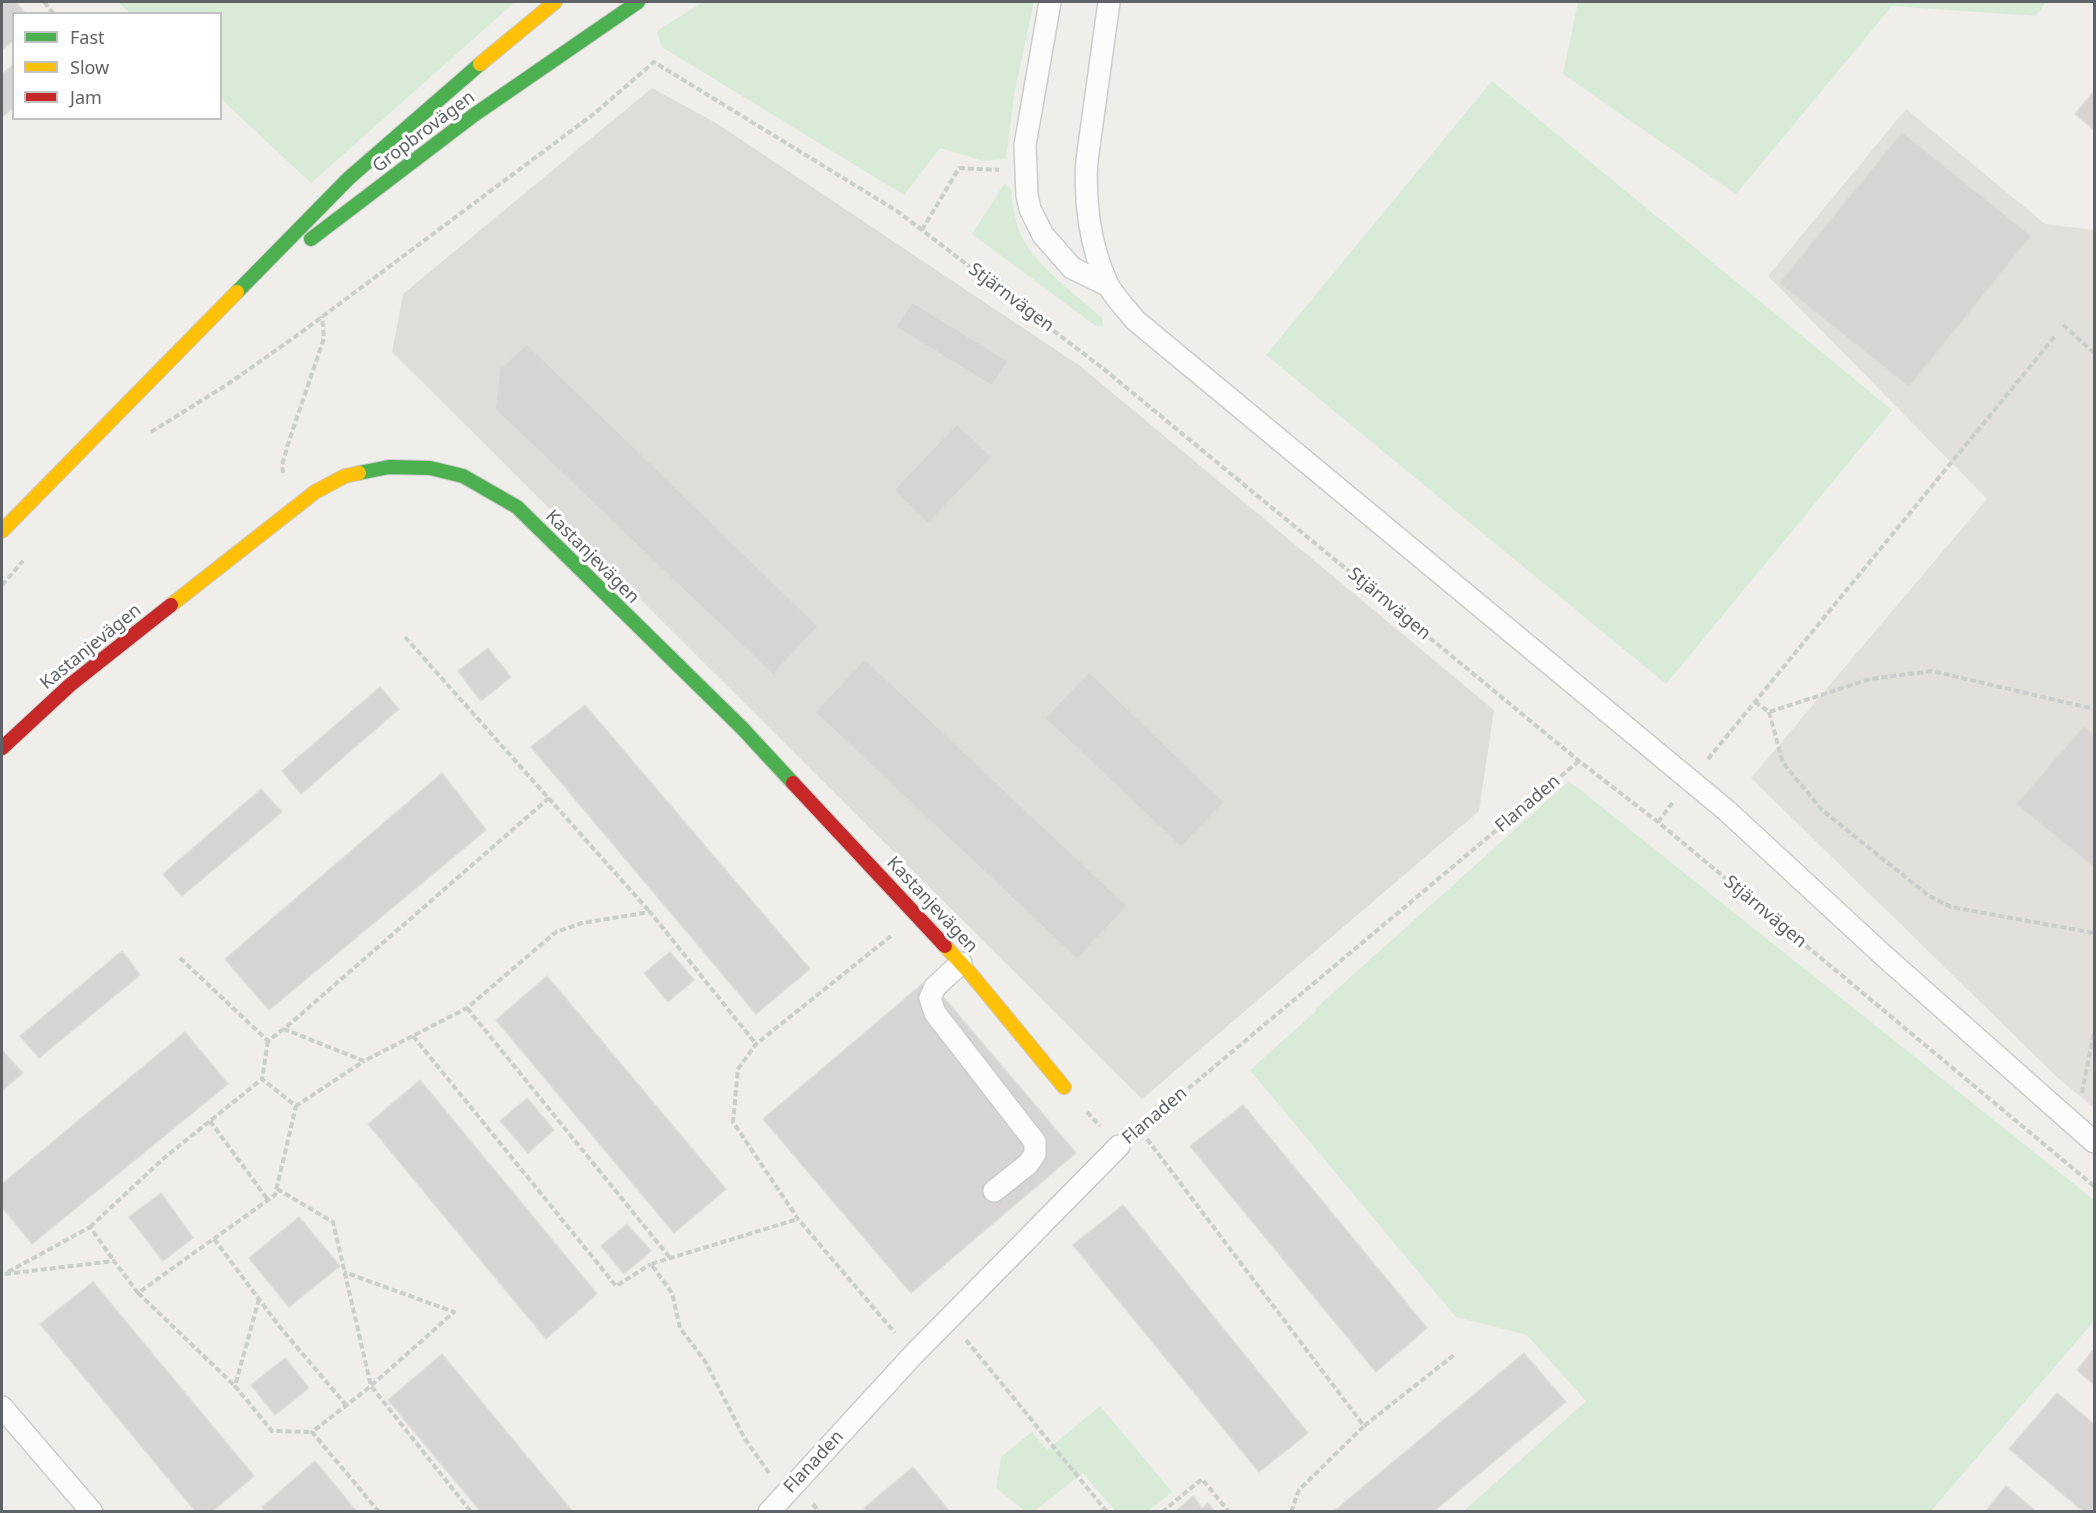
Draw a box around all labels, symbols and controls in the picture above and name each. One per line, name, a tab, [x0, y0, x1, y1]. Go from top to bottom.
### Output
legend	[12, 12, 222, 120]
text: Fast	[70, 25, 105, 49]
text: Slow	[70, 55, 109, 79]
text: Jam	[70, 85, 102, 109]
street label: Gropbrovägen	[369, 87, 479, 177]
street label: Stjärnvägen	[964, 259, 1058, 337]
street label: Kastanjevägen	[541, 506, 643, 608]
street label: Stjärnvägen	[1343, 563, 1435, 645]
street label: Kastanjevägen	[36, 600, 146, 694]
street label: Flanaden	[1491, 771, 1565, 837]
street label: Kastanjevägen	[882, 852, 982, 958]
street label: Stjärnvägen	[1719, 871, 1811, 953]
street label: Flanaden	[1118, 1083, 1192, 1149]
street label: Flanaden	[780, 1426, 848, 1498]

